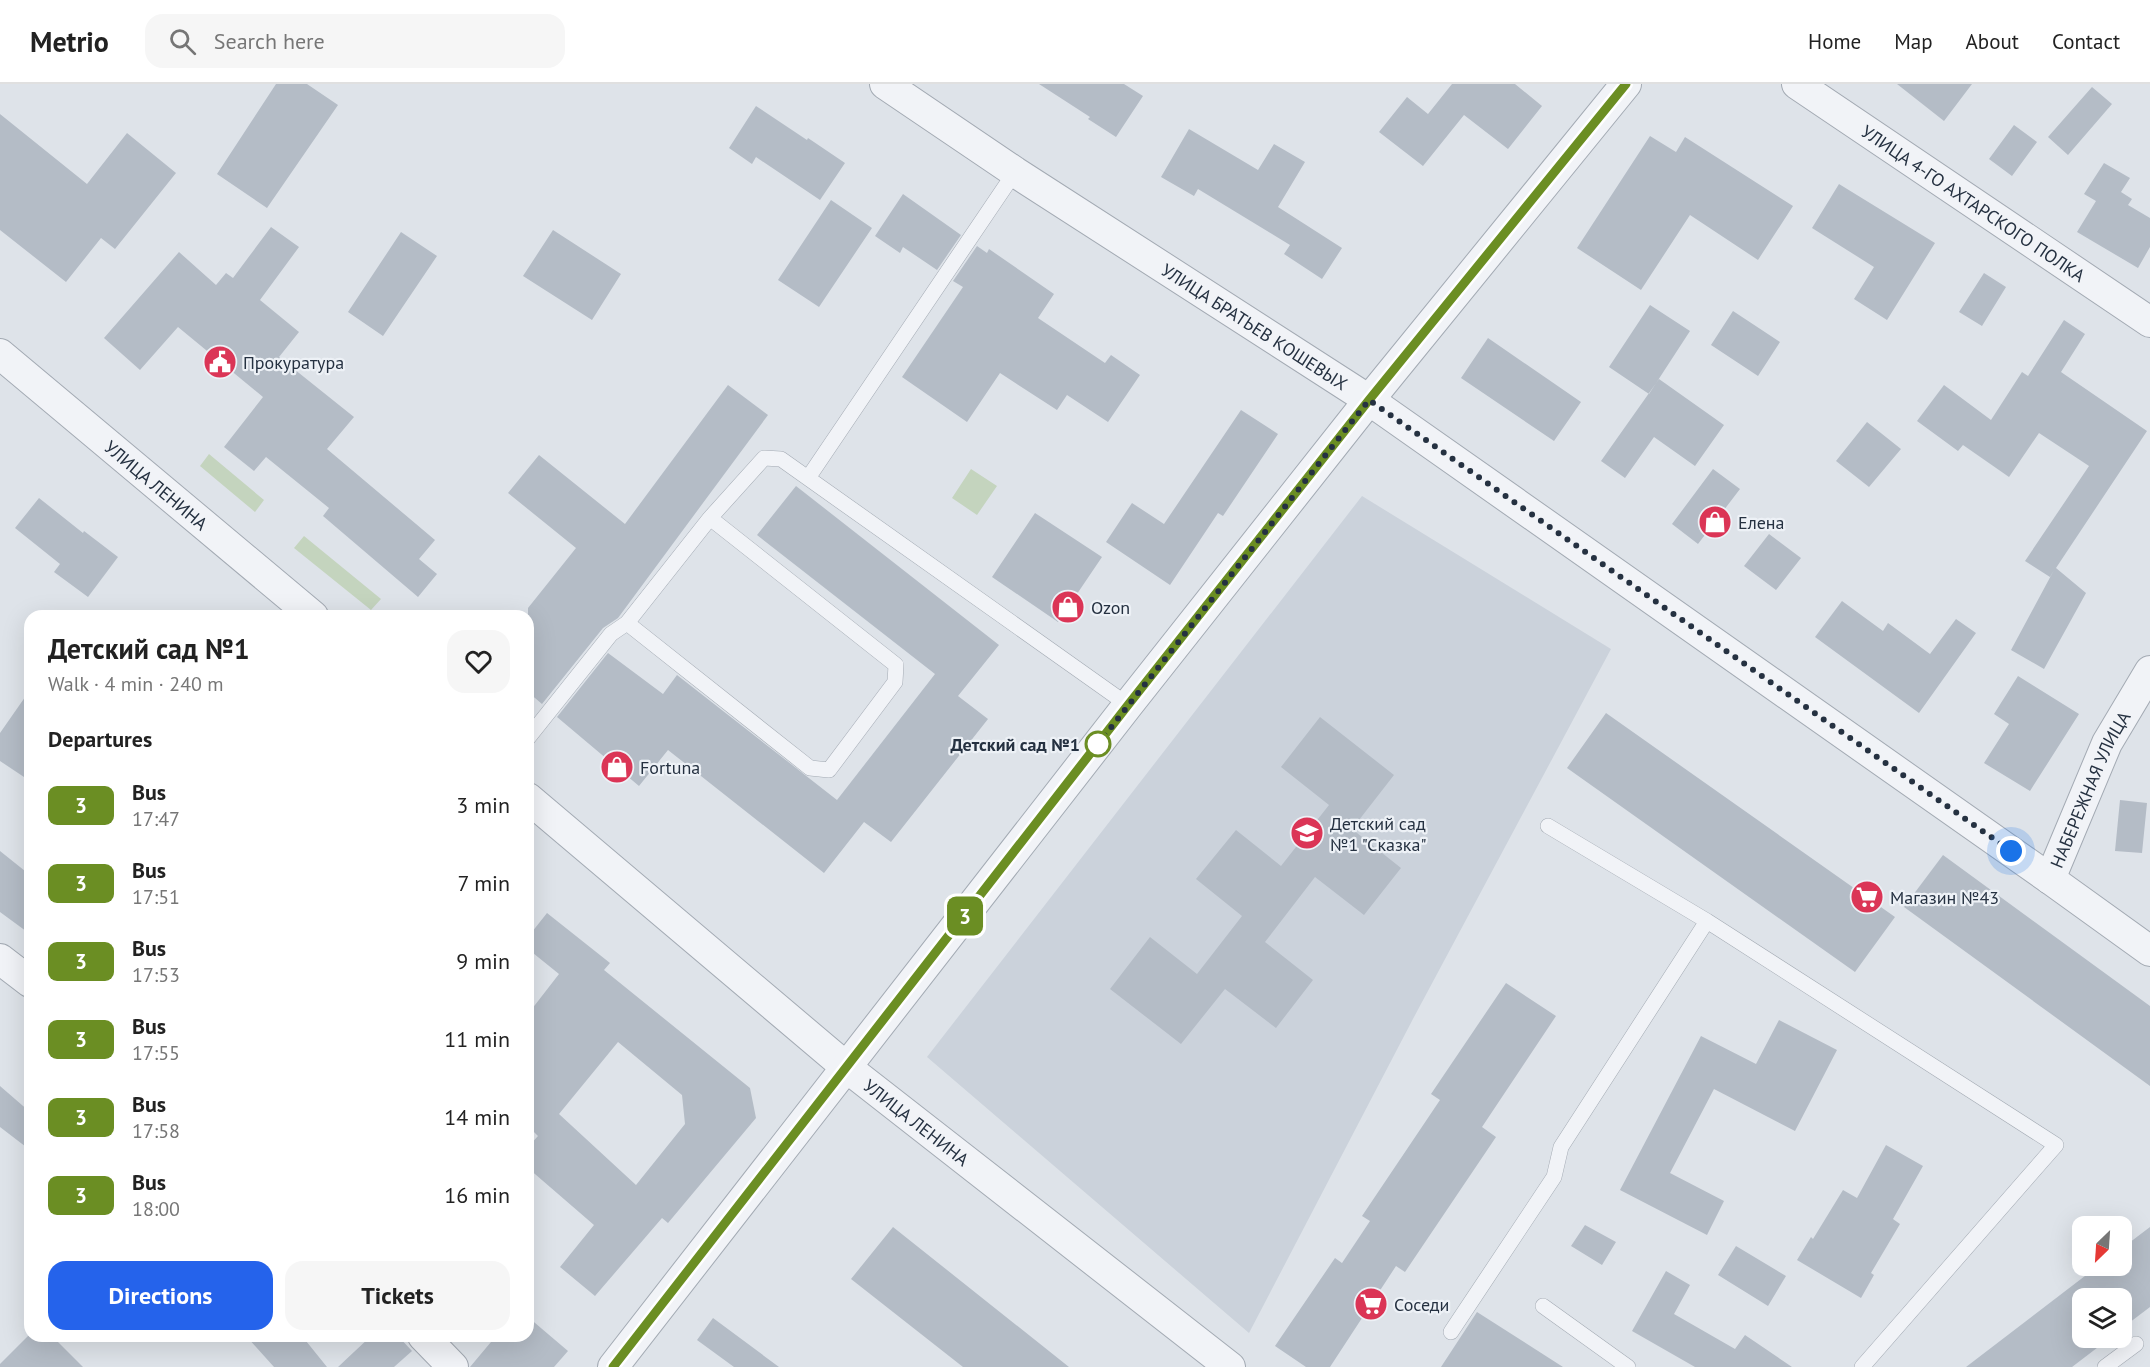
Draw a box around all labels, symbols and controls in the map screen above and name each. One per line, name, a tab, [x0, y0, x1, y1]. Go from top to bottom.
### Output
search box	[145, 14, 565, 68]
text: Metrio	[30, 23, 109, 60]
icon: search	[166, 25, 199, 58]
text: Search here	[214, 27, 325, 55]
text: Home	[1808, 28, 1861, 55]
text: Map	[1894, 28, 1933, 55]
text: About	[1966, 28, 2019, 55]
text: Contact	[2052, 28, 2120, 55]
street label: УЛИЦА 4-ГО АХТАРСКОГО ПОЛКА	[1857, 119, 2090, 287]
street label: УЛИЦА БРАТЬЕВ КОШЕВЫХ	[1157, 258, 1352, 395]
public building icon: Прокуратура	[202, 344, 238, 380]
place label: Прокуратура	[243, 351, 344, 374]
street label: УЛИЦА ЛЕНИНА	[100, 435, 213, 535]
shop icon: Елена	[1697, 504, 1733, 540]
place label: Елена	[1738, 511, 1785, 534]
shop icon: Ozon	[1050, 589, 1086, 625]
place label: Ozon	[1091, 596, 1130, 619]
text: Детский сад №1	[48, 630, 250, 667]
button: heart	[447, 630, 510, 693]
text: Walk · 4 min · 240 m	[48, 671, 224, 697]
street label: НАБЕРЕЖНАЯ УЛИЦА	[2045, 706, 2135, 871]
text: Departures	[48, 725, 152, 753]
marker: Детский сад №1	[1085, 731, 1111, 757]
place label: Детский сад №1	[950, 733, 1080, 756]
shop icon: Fortuna	[599, 749, 635, 785]
place label: Fortuna	[640, 756, 700, 779]
text: Bus	[132, 778, 166, 806]
text: 3 min	[456, 791, 510, 819]
text: 3	[75, 792, 87, 819]
text: 17:47	[132, 806, 180, 832]
place label: Детский сад №1 "Сказка"	[1330, 812, 1426, 856]
school or university icon: Детский сад №1 "Сказка"	[1289, 815, 1325, 851]
your location	[1996, 836, 2026, 866]
text: Bus	[132, 856, 166, 884]
text: 7 min	[458, 869, 510, 897]
text: 3	[75, 870, 87, 897]
supermarket icon: Магазин №43	[1849, 879, 1885, 915]
text: 17:51	[132, 884, 180, 910]
place label: Магазин №43	[1890, 886, 1999, 909]
line badge: 3	[946, 896, 984, 936]
text: 3	[959, 903, 971, 930]
text: Bus	[132, 934, 166, 962]
text: 9 min	[456, 947, 510, 975]
text: 3	[75, 948, 87, 975]
text: 17:53	[132, 962, 180, 988]
text: Bus	[132, 1012, 166, 1040]
text: 11 min	[444, 1025, 510, 1053]
text: 3	[75, 1026, 87, 1053]
text: 17:55	[132, 1040, 180, 1066]
street label: УЛИЦА ЛЕНИНА	[859, 1074, 974, 1171]
text: Bus	[132, 1090, 166, 1118]
text: 14 min	[444, 1103, 510, 1131]
text: 3	[75, 1104, 87, 1131]
text: 17:58	[132, 1118, 180, 1144]
text: Bus	[132, 1168, 166, 1196]
text: 16 min	[444, 1181, 510, 1209]
text: 3	[75, 1182, 87, 1209]
text: 18:00	[132, 1196, 180, 1222]
north arrow	[2072, 1216, 2132, 1276]
map controls	[2072, 1216, 2132, 1348]
button: Directions	[48, 1261, 273, 1330]
button: Tickets	[285, 1261, 510, 1330]
supermarket icon: Соседи	[1353, 1286, 1389, 1322]
button: layers	[2072, 1288, 2132, 1348]
place label: Соседи	[1394, 1293, 1449, 1316]

